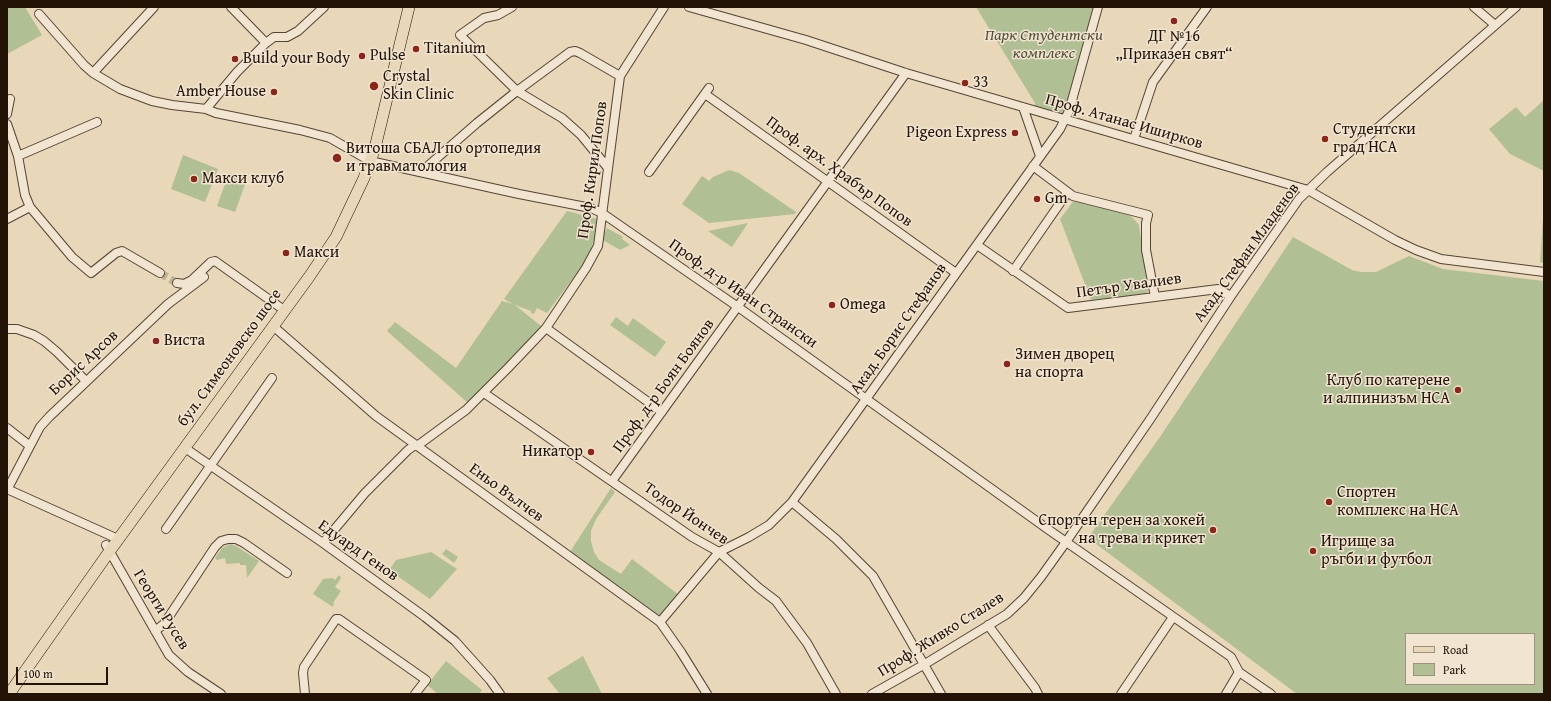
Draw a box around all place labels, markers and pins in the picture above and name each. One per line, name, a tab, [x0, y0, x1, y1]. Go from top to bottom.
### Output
marker: ДГ №16 „Приказен свят“	[1169, 16, 1179, 26]
place label: ДГ №16 „Приказен свят“	[1115, 27, 1233, 65]
place label: Titanium	[424, 39, 486, 59]
marker: Titanium	[411, 44, 421, 54]
place label: Pulse	[370, 46, 406, 66]
place label: Build your Body	[243, 49, 350, 69]
marker: Pulse	[357, 51, 367, 61]
marker: Build your Body	[230, 54, 240, 64]
place label: Crystal Skin Clinic	[383, 67, 454, 105]
place label: 33	[973, 73, 988, 93]
marker: 33	[960, 78, 970, 88]
marker: Crystal Skin Clinic	[368, 80, 380, 92]
place label: Amber House	[176, 82, 266, 102]
marker: Amber House	[269, 87, 279, 97]
place label: Студентски град НСА	[1333, 120, 1416, 158]
place label: Pigeon Express	[906, 123, 1007, 143]
marker: Pigeon Express	[1010, 128, 1020, 138]
marker: Студентски град НСА	[1320, 134, 1330, 144]
place label: Витоша СБАЛ по ортопедия и травматология	[346, 139, 541, 177]
marker: Витоша СБАЛ по ортопедия и травматология	[331, 152, 343, 164]
place label: Макси клуб	[202, 169, 284, 189]
marker: Макси клуб	[189, 174, 199, 184]
place label: Gm	[1045, 189, 1068, 209]
marker: Gm	[1032, 194, 1042, 204]
place label: Макси	[294, 243, 339, 263]
marker: Макси	[281, 248, 291, 258]
place label: Omega	[840, 295, 886, 315]
marker: Omega	[827, 300, 837, 310]
place label: Виста	[164, 331, 205, 351]
marker: Виста	[151, 336, 161, 346]
place label: Зимен дворец на спорта	[1015, 345, 1114, 383]
marker: Зимен дворец на спорта	[1002, 359, 1012, 369]
place label: Клуб по катерене и алпинизъм НСА	[1323, 371, 1450, 409]
marker: Клуб по катерене и алпинизъм НСА	[1453, 385, 1463, 395]
place label: Никатор	[522, 442, 583, 462]
marker: Никатор	[586, 447, 596, 457]
place label: Спортен комплекс на НСА	[1337, 483, 1459, 521]
marker: Спортен комплекс на НСА	[1324, 497, 1334, 507]
place label: Спортен терен за хокей на трева и крикет	[1038, 511, 1205, 549]
marker: Спортен терен за хокей на трева и крикет	[1208, 525, 1218, 535]
place label: Игрище за ръгби и футбол	[1321, 532, 1432, 570]
marker: Игрище за ръгби и футбол	[1308, 546, 1318, 556]

